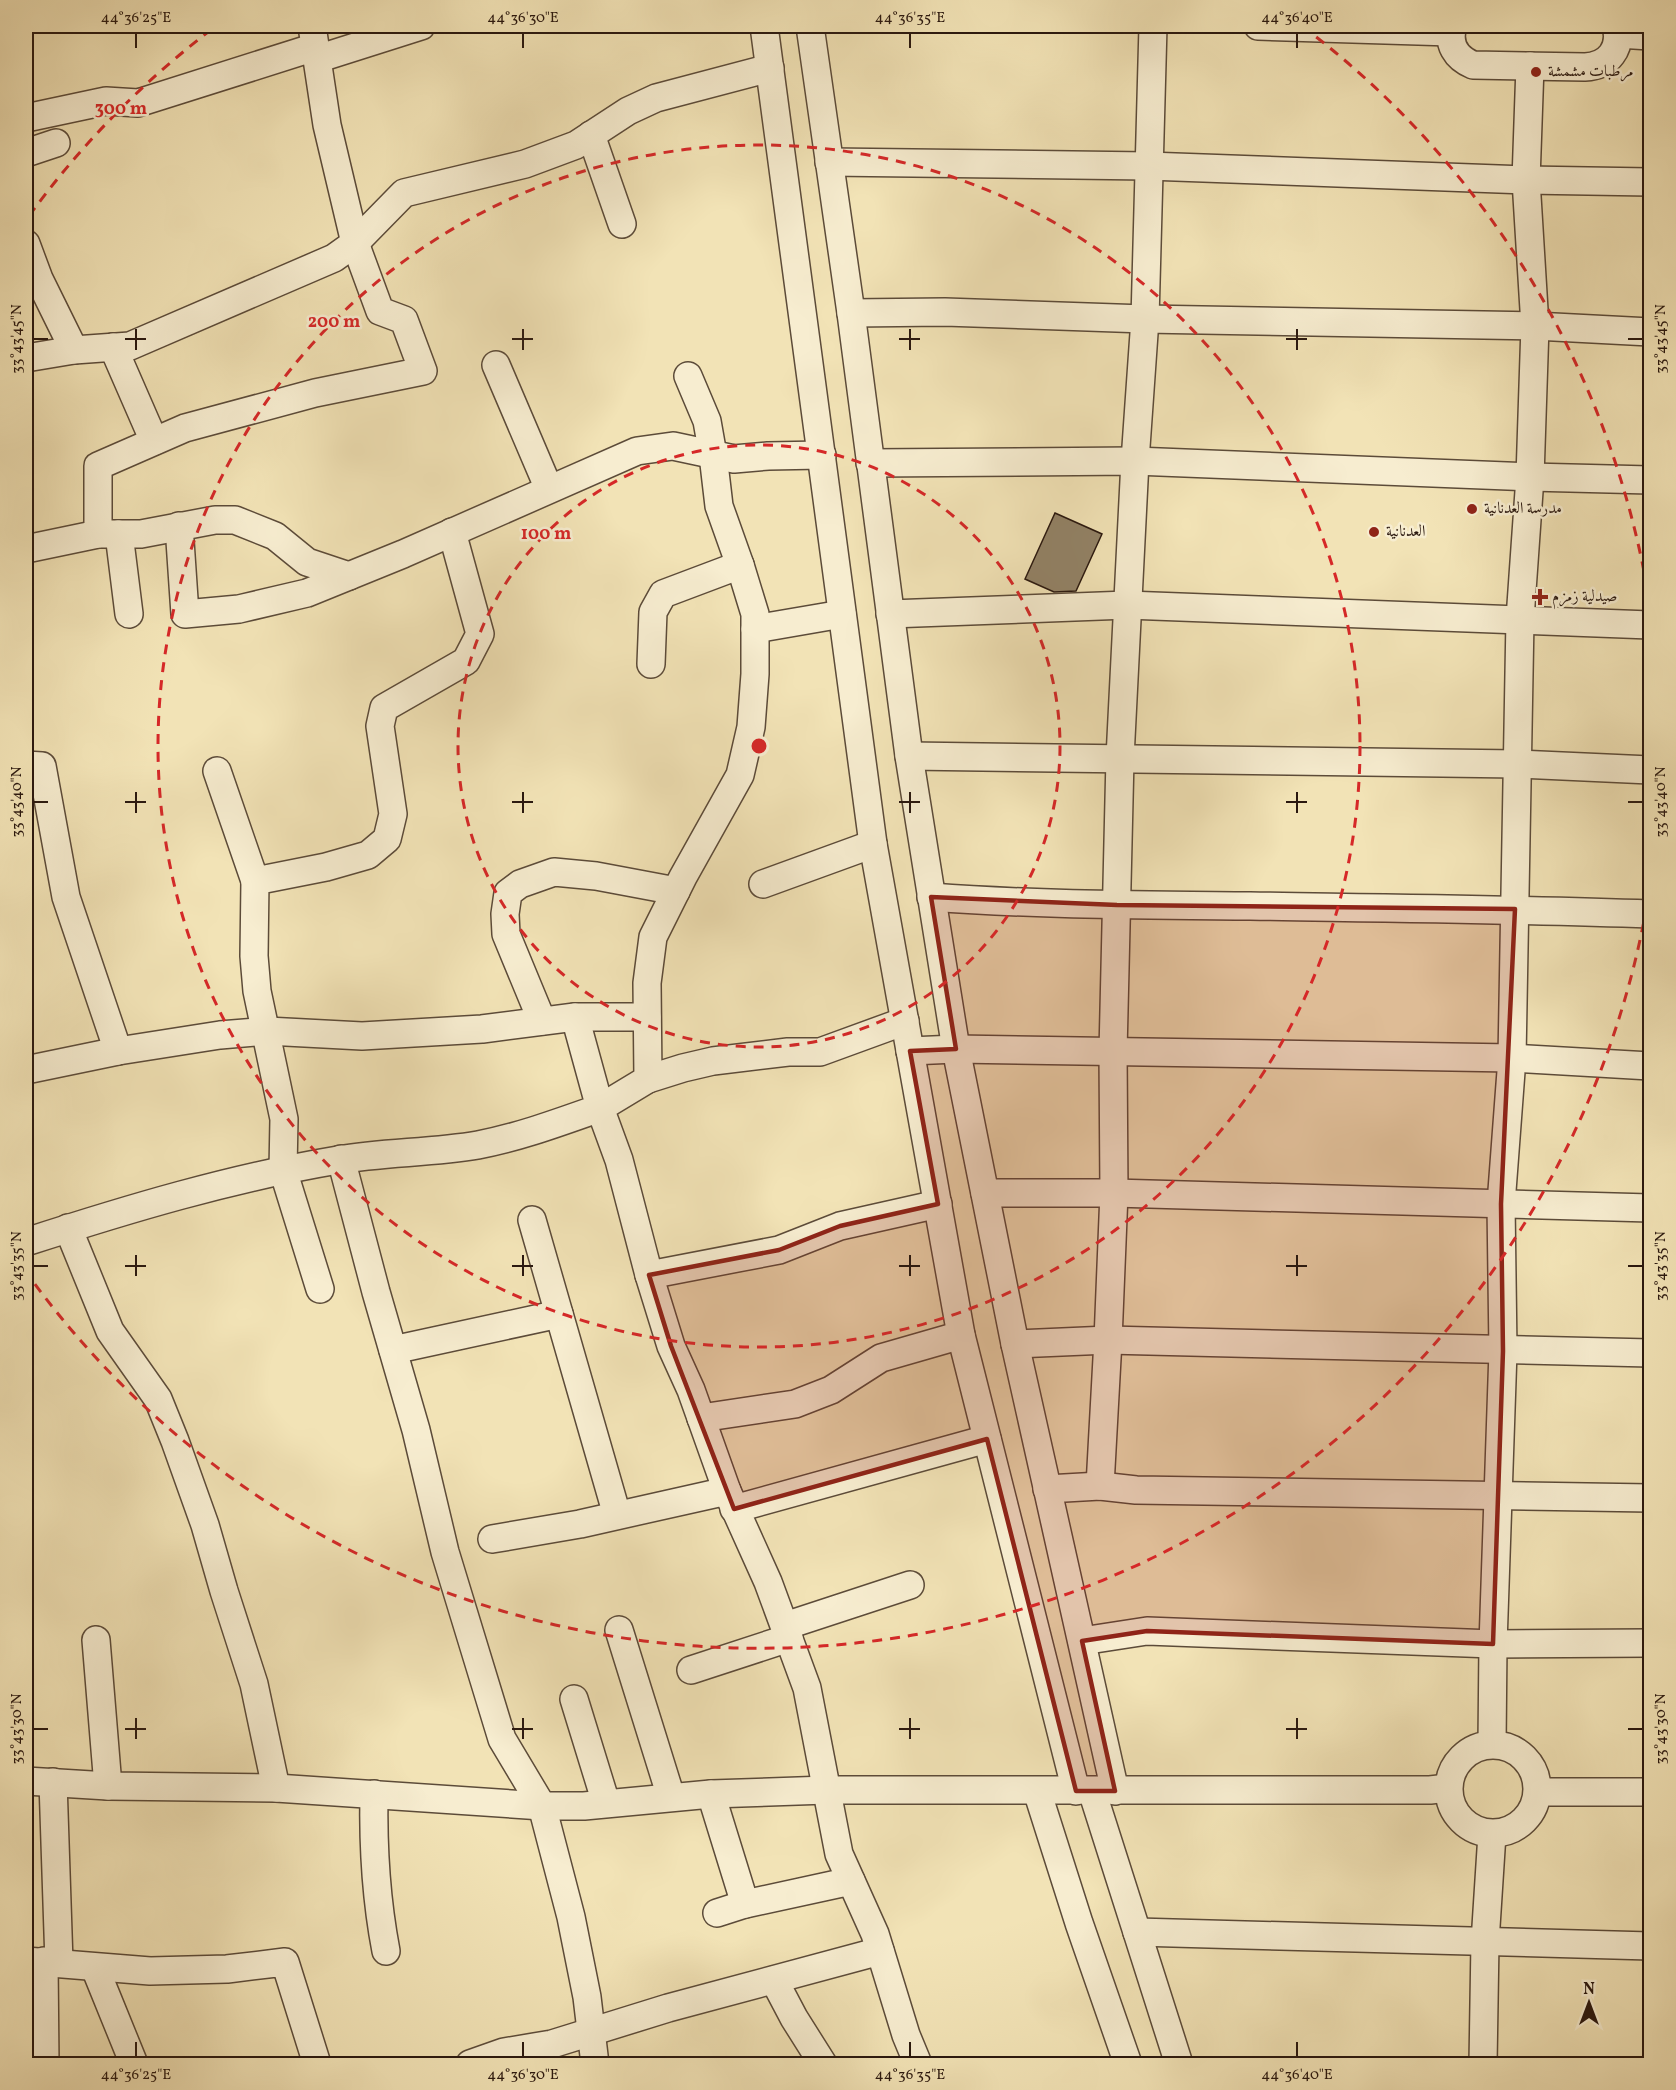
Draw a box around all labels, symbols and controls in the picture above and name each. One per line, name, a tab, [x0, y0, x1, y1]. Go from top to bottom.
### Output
text: 44°36'25"E	[101, 8, 171, 29]
text: 44°36'30"E	[487, 8, 559, 29]
text: 44°36'35"E	[875, 8, 945, 29]
text: 44°36'40"E	[1261, 8, 1333, 29]
place label: مرطبات مشمشة	[1548, 61, 1634, 83]
marker: مرطبات مشمشة	[1529, 65, 1543, 79]
text: 300 m	[95, 97, 147, 122]
text: 33°43'45"N	[7, 304, 28, 374]
text: 33°43'45"N	[1651, 304, 1672, 374]
text: 200 m	[308, 310, 360, 335]
place label: مدرسة العدنانية	[1484, 498, 1562, 520]
marker: مدرسة العدنانية	[1465, 502, 1479, 516]
place label: العدنانية	[1386, 521, 1426, 543]
text: 100 m	[521, 522, 571, 547]
marker: العدنانية	[1367, 525, 1381, 539]
place label: صيدلية زمزم	[1552, 586, 1617, 610]
marker: صيدلية زمزم	[1533, 590, 1547, 604]
centre of rings	[749, 736, 769, 756]
text: 33°43'40"N	[7, 766, 28, 838]
text: 33°43'40"N	[1651, 766, 1672, 838]
text: 33°43'35"N	[7, 1231, 28, 1301]
text: 33°43'35"N	[1651, 1231, 1672, 1301]
text: 33°43'30"N	[7, 1693, 28, 1765]
text: 33°43'30"N	[1651, 1693, 1672, 1765]
north arrow	[1559, 1973, 1619, 2033]
text: N	[1583, 1979, 1595, 2001]
text: 44°36'25"E	[101, 2065, 171, 2086]
text: 44°36'30"E	[487, 2065, 559, 2086]
text: 44°36'35"E	[875, 2065, 945, 2086]
text: 44°36'40"E	[1261, 2065, 1333, 2086]

